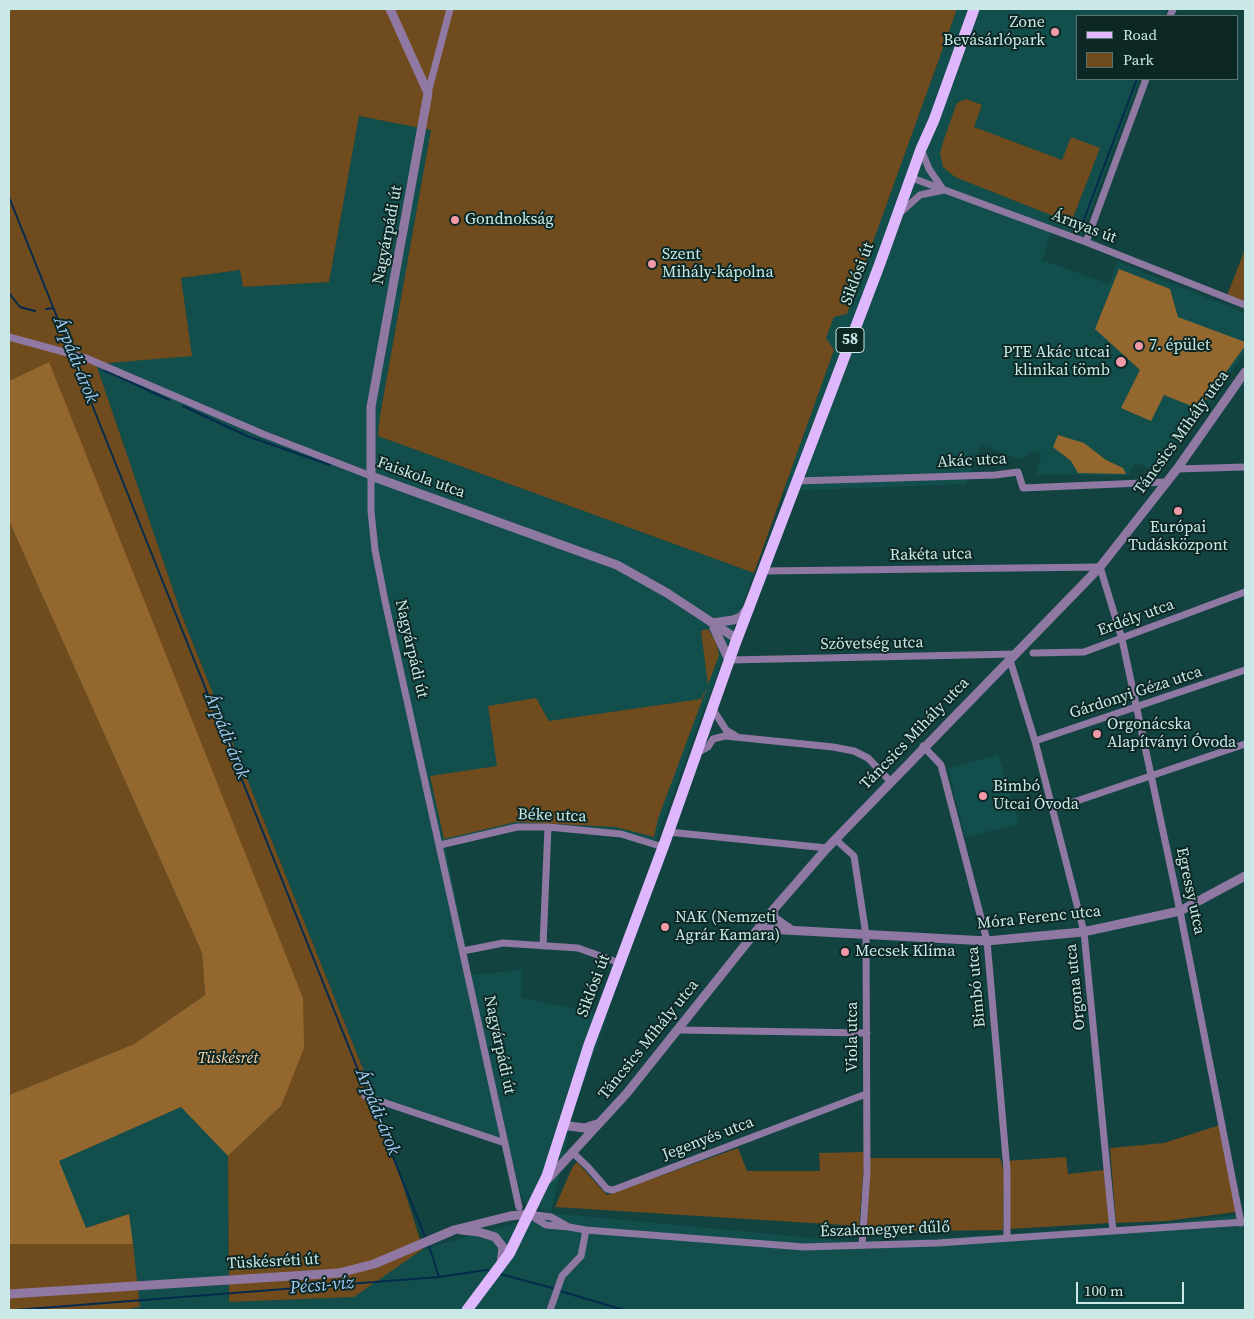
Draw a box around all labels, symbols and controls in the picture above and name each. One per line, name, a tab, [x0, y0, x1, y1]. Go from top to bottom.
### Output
place label: Zone Bevásárlópark	[943, 13, 1045, 51]
legend	[1076, 15, 1239, 80]
text: Road	[1123, 24, 1157, 45]
marker: Zone Bevásárlópark	[1049, 26, 1061, 38]
text: Park	[1123, 49, 1154, 70]
street label: Nagyárpádi út	[369, 184, 407, 286]
street label: Árnyas út	[1049, 206, 1119, 248]
place label: Gondnokság	[465, 210, 554, 230]
marker: Gondnokság	[449, 214, 461, 226]
street label: Siklósi út	[837, 240, 879, 308]
place label: Szent Mihály-kápolna	[662, 245, 774, 283]
marker: Szent Mihály-kápolna	[646, 258, 658, 270]
water label: Árpádi-árok	[48, 314, 102, 406]
road number: 58	[836, 328, 864, 352]
place label: 7. épület	[1149, 336, 1210, 356]
marker: 7. épület	[1133, 340, 1145, 352]
place label: PTE Akác utcai klinikai tömb	[1003, 343, 1110, 381]
marker: PTE Akác utcai klinikai tömb	[1114, 355, 1128, 369]
street label: Táncsics Mihály utca	[1131, 367, 1233, 499]
street label: Akác utca	[937, 450, 1007, 472]
street label: Faiskola utca	[374, 453, 468, 503]
marker: Európai Tudásközpont	[1172, 505, 1184, 517]
place label: Európai Tudásközpont	[1128, 518, 1228, 556]
street label: Rakéta utca	[889, 545, 973, 565]
street label: Erdély utca	[1095, 595, 1177, 641]
street label: Nagyárpádi út	[390, 598, 432, 700]
street label: Szövetség utca	[820, 634, 924, 654]
street label: Gárdonyi Géza utca	[1067, 663, 1205, 723]
street label: Táncsics Mihály utca	[856, 674, 974, 794]
water label: Árpádi-árok	[199, 690, 253, 782]
place label: Orgonácska Alapítványi Óvoda	[1107, 715, 1236, 753]
marker: Orgonácska Alapítványi Óvoda	[1091, 728, 1103, 740]
place label: Bimbó Utcai Óvoda	[993, 777, 1079, 815]
marker: Bimbó Utcai Óvoda	[977, 790, 989, 802]
street label: Béke utca	[517, 805, 587, 827]
street label: Egressy utca	[1171, 846, 1209, 936]
street label: Móra Ferenc utca	[976, 902, 1102, 934]
place label: NAK (Nemzeti Agrár Kamara)	[675, 908, 780, 946]
marker: NAK (Nemzeti Agrár Kamara)	[659, 921, 671, 933]
place label: Mecsek Klíma	[855, 942, 955, 962]
street label: Orgona utca	[1062, 943, 1090, 1031]
marker: Mecsek Klíma	[839, 946, 851, 958]
street label: Bimbó utca	[964, 946, 990, 1028]
street label: Siklósi út	[573, 952, 615, 1020]
street label: Táncsics Mihály utca	[595, 976, 703, 1104]
street label: Nagyárpádi út	[479, 994, 519, 1096]
street label: Viola utca	[843, 1002, 863, 1072]
park label: Tüskésrét	[198, 1049, 258, 1069]
water label: Árpádi-árok	[350, 1066, 404, 1158]
street label: Jegenyés utca	[660, 1113, 756, 1165]
street label: Északmegyer dűlő	[820, 1218, 950, 1242]
street label: Tüskésréti út	[227, 1250, 319, 1274]
water label: Pécsi-víz	[289, 1272, 355, 1300]
scale bar	[1079, 1272, 1186, 1304]
text: 100 m	[1084, 1280, 1124, 1301]

